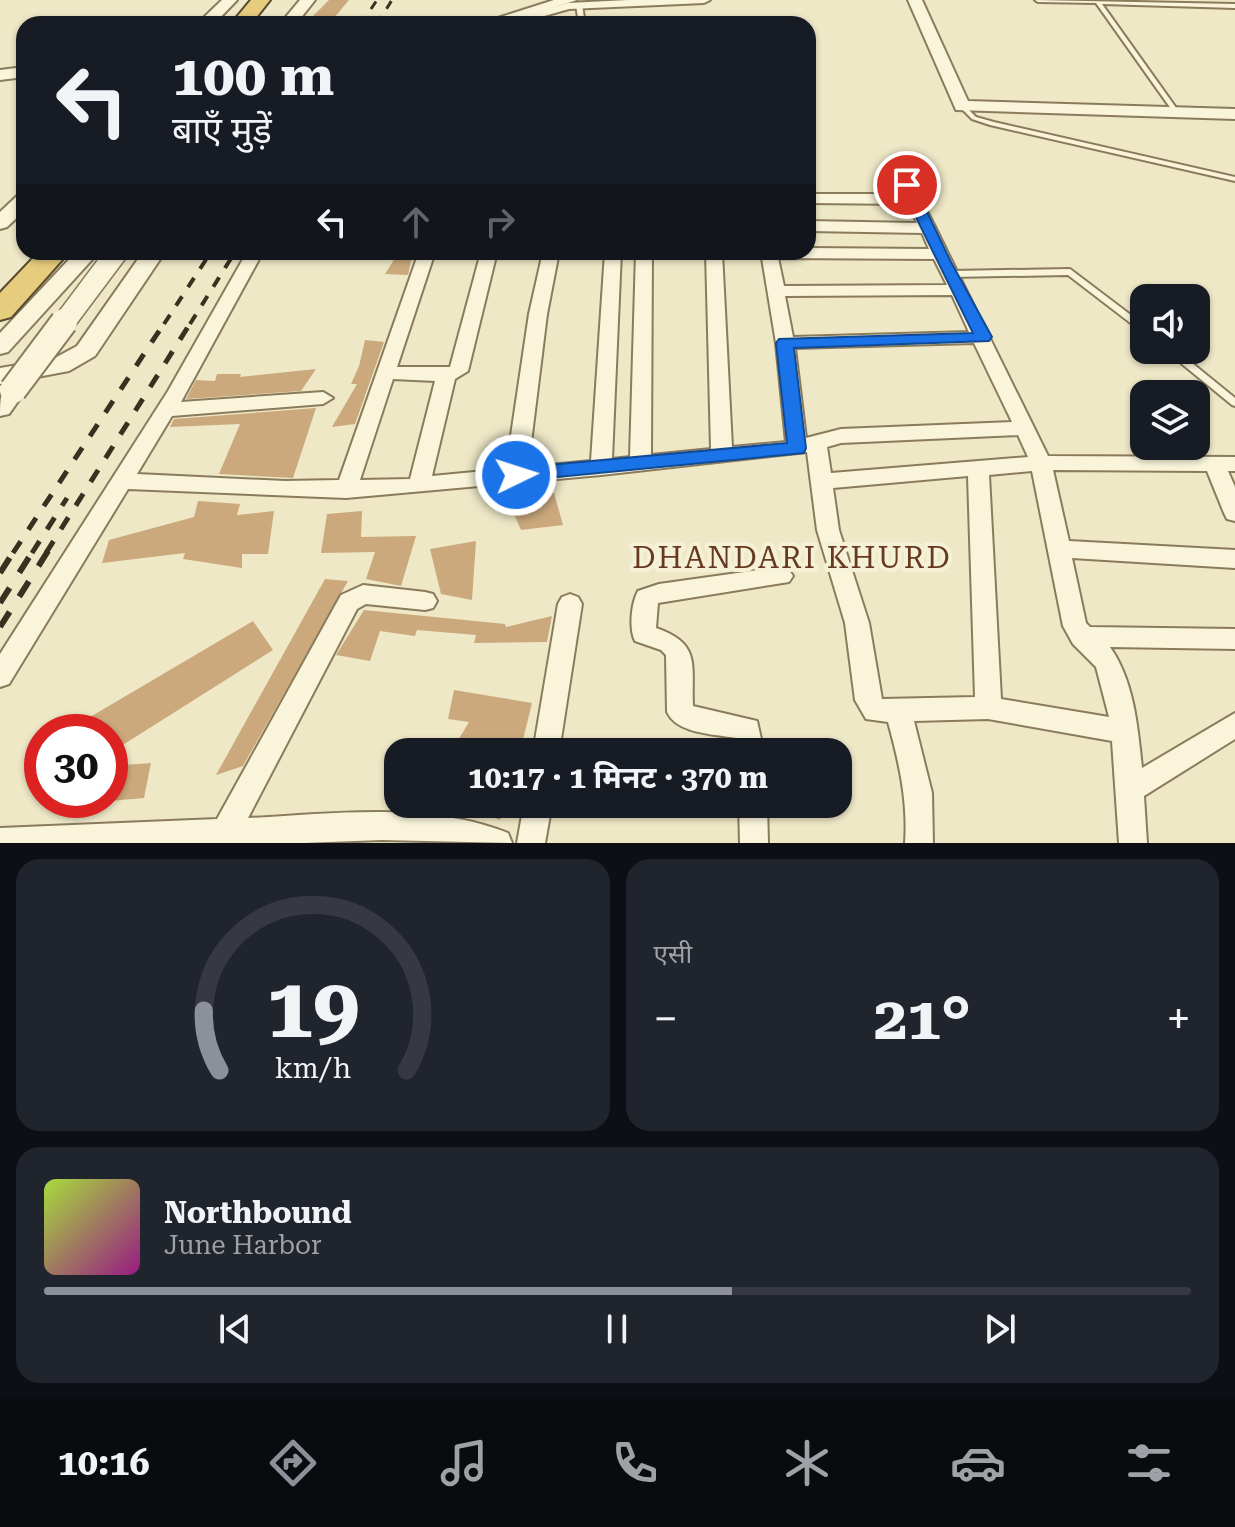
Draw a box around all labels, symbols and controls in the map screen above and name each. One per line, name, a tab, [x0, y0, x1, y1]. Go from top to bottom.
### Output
text: 100 m	[172, 43, 334, 109]
icon: left	[40, 48, 144, 152]
text: बाएँ मुड़ें	[172, 110, 272, 152]
pin	[873, 151, 941, 219]
icon: arrive	[885, 163, 929, 207]
icon: left	[310, 200, 354, 244]
icon: ahead	[394, 200, 438, 244]
icon: right	[478, 200, 522, 244]
map controls	[1130, 284, 1210, 460]
button: sound	[1130, 284, 1210, 364]
button: layers	[1130, 380, 1210, 460]
position arrow	[474, 433, 558, 517]
district label: DHANDARI KHURD	[632, 540, 952, 575]
speed limit sign: 30	[24, 714, 128, 818]
text: 10:17 · 1 मिनट · 370 m	[468, 760, 768, 795]
text: एसी	[654, 939, 692, 969]
text: 19	[266, 960, 359, 1057]
text: 21°	[874, 983, 971, 1054]
text: −	[654, 993, 678, 1045]
text: +	[1166, 993, 1191, 1045]
text: km/h	[274, 1051, 351, 1085]
text: Northbound	[164, 1195, 352, 1230]
text: June Harbor	[164, 1230, 322, 1260]
icon: previous	[213, 1307, 257, 1351]
icon: pause	[595, 1307, 639, 1351]
icon: next	[978, 1307, 1022, 1351]
icon: directions	[265, 1435, 321, 1491]
icon: music	[436, 1435, 492, 1491]
icon: phone	[607, 1435, 663, 1491]
icon: climate	[779, 1435, 835, 1491]
icon: car	[950, 1435, 1006, 1491]
icon: filters	[1121, 1435, 1177, 1491]
text: 10:16	[58, 1442, 150, 1484]

